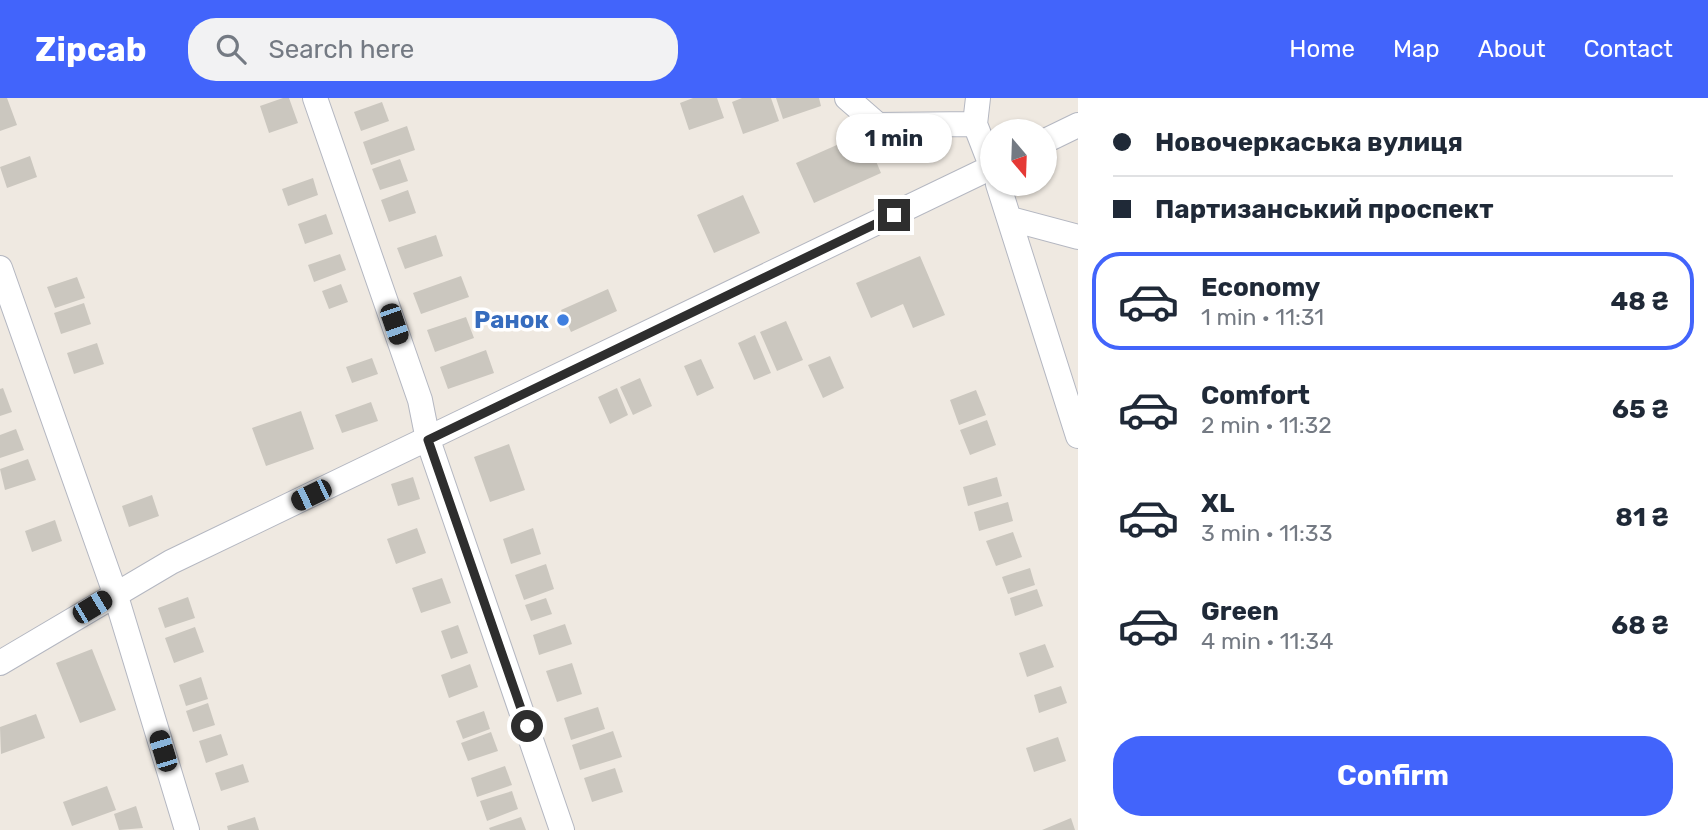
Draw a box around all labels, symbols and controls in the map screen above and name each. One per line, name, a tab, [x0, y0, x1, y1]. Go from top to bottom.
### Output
search box	[188, 18, 678, 81]
text: Zipcab	[35, 30, 146, 69]
icon: search	[212, 30, 250, 68]
text: Search here	[268, 34, 414, 65]
text: Home	[1289, 35, 1355, 63]
text: Map	[1393, 35, 1440, 63]
text: About	[1478, 35, 1546, 63]
text: Contact	[1584, 35, 1673, 63]
callout: 1 min	[836, 114, 952, 162]
north arrow	[980, 119, 1057, 196]
map controls	[980, 119, 1057, 196]
text: 1 min	[865, 124, 923, 152]
text: Новочеркаська вулиця	[1155, 127, 1463, 158]
text: Партизанський проспект	[1155, 194, 1494, 225]
route end	[878, 199, 910, 231]
icon: car	[1117, 270, 1180, 333]
text: Economy	[1201, 272, 1320, 303]
text: 48 ₴	[1610, 286, 1669, 317]
car	[378, 301, 411, 347]
text: 1 min · 11:31	[1201, 303, 1324, 331]
place label: Ранок	[474, 306, 549, 334]
marker: Ранок	[555, 312, 571, 328]
icon: car	[1117, 378, 1180, 441]
text: Comfort	[1201, 380, 1310, 411]
text: 65 ₴	[1612, 394, 1669, 425]
text: 2 min · 11:32	[1201, 411, 1332, 439]
car	[288, 476, 335, 514]
icon: car	[1117, 486, 1180, 549]
text: XL	[1201, 488, 1234, 519]
text: 81 ₴	[1615, 502, 1669, 533]
text: 3 min · 11:33	[1201, 519, 1333, 547]
car	[69, 587, 116, 627]
icon: car	[1117, 594, 1180, 657]
text: Green	[1201, 596, 1279, 627]
text: 68 ₴	[1611, 610, 1669, 641]
text: 4 min · 11:34	[1201, 627, 1333, 655]
route start	[511, 710, 543, 742]
car	[147, 728, 180, 774]
button: Confirm	[1113, 736, 1673, 816]

